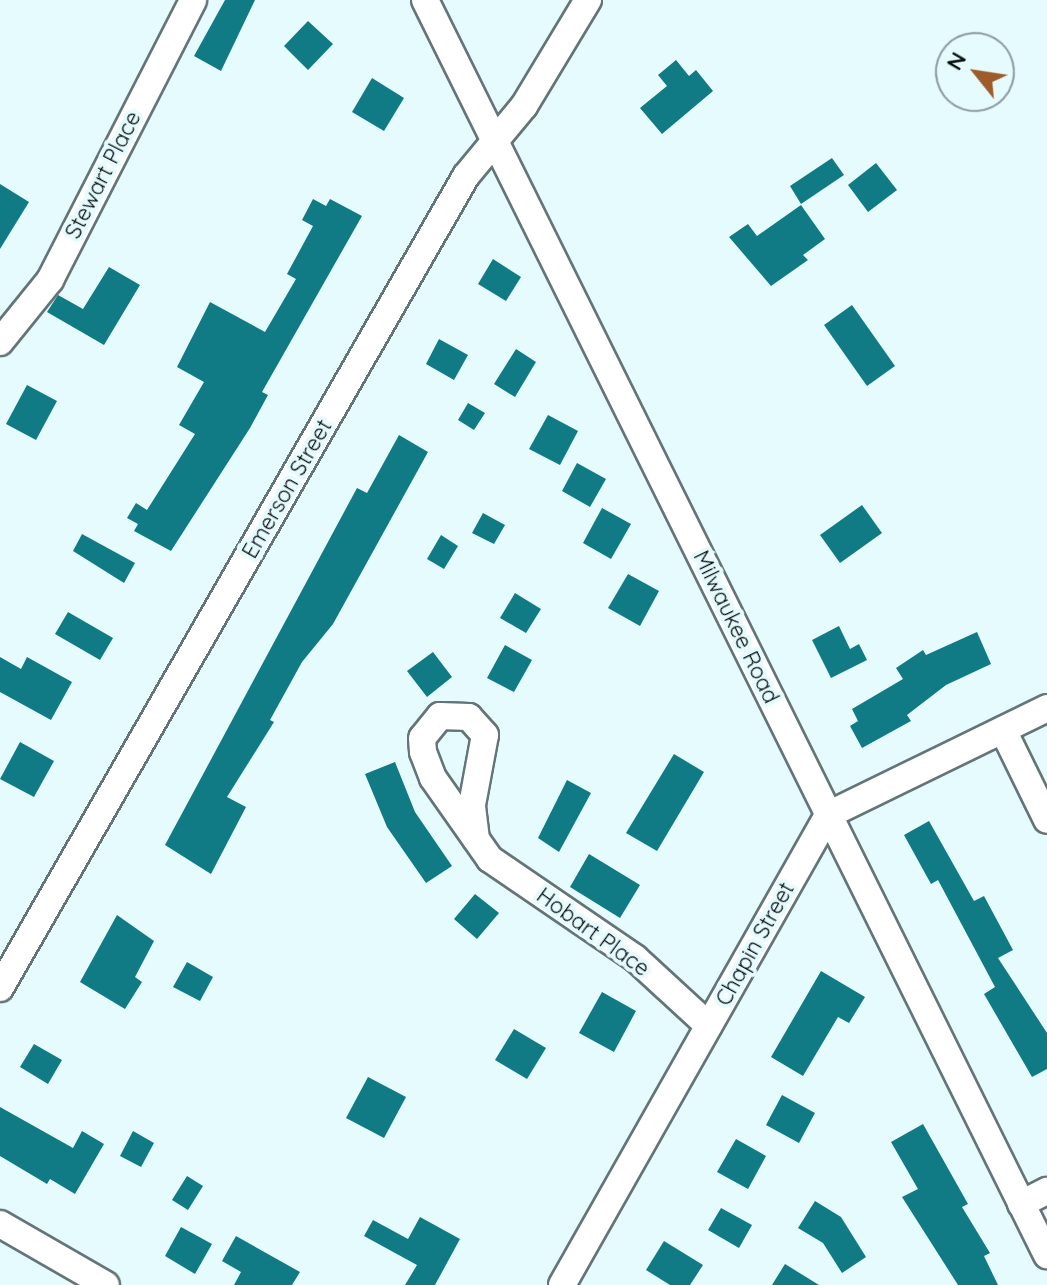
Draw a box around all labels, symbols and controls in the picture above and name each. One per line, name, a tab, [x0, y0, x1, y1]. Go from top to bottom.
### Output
north arrow	[935, 32, 1015, 112]
text: N	[940, 47, 972, 75]
street label: Stewart Place	[60, 107, 146, 243]
street label: Emerson Street	[237, 415, 337, 563]
street label: Milwaukee Road	[688, 546, 784, 708]
street label: Chapin Street	[710, 878, 800, 1010]
street label: Hobart Place	[531, 882, 655, 982]

